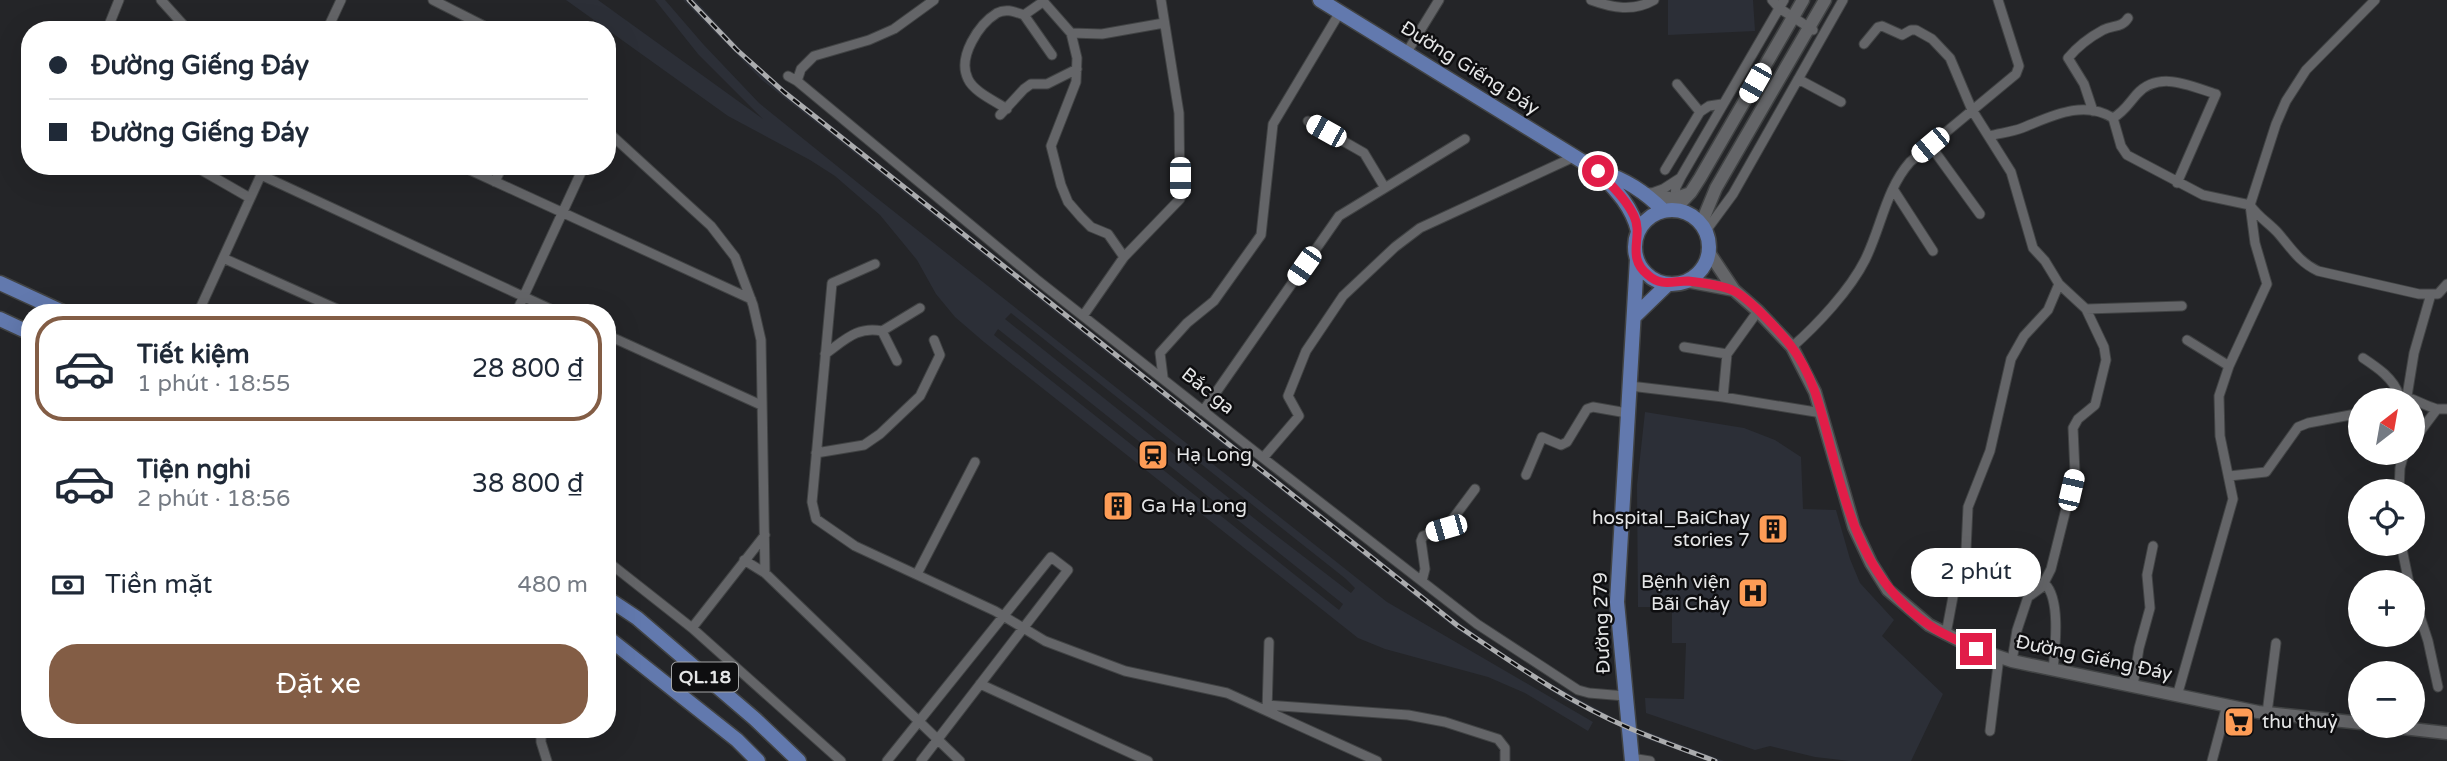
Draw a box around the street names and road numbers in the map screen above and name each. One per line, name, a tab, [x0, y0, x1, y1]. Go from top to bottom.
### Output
street label: Đường Giếng Đáy	[1397, 16, 1543, 120]
street label: Bắc ga	[1177, 363, 1239, 419]
street label: Đường 279	[1589, 572, 1615, 674]
street label: Đường Giếng Đáy	[2014, 631, 2174, 685]
road number: QL.18	[672, 662, 738, 692]

